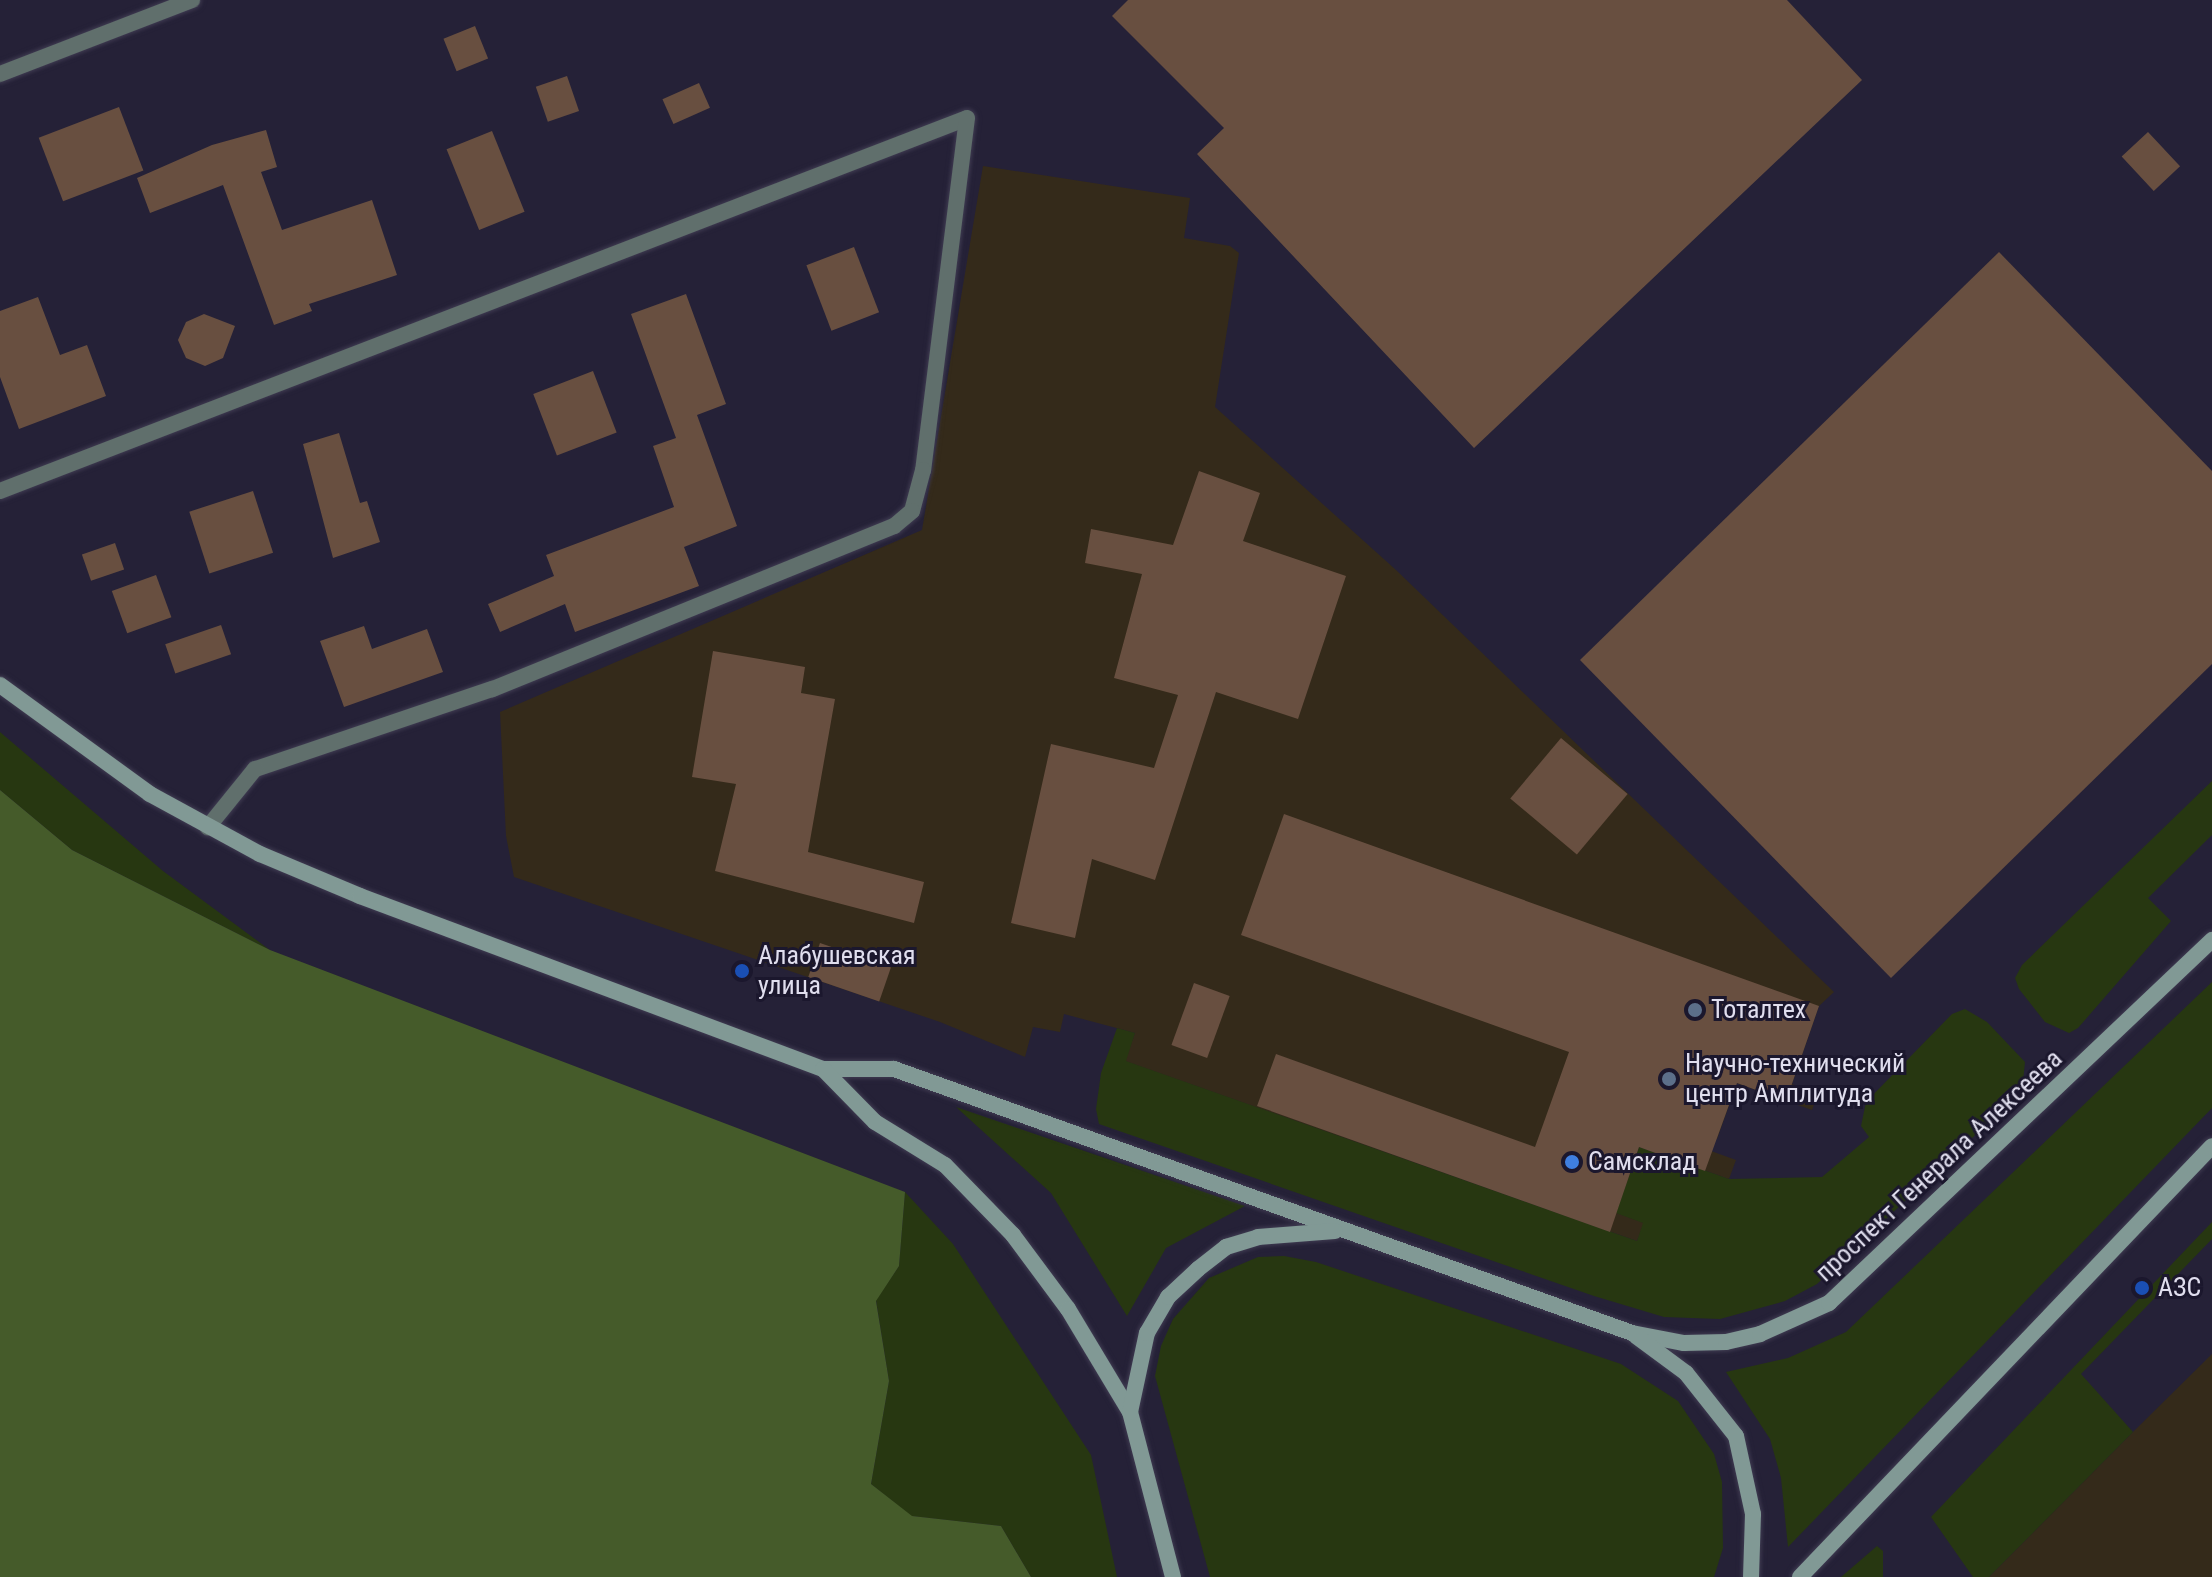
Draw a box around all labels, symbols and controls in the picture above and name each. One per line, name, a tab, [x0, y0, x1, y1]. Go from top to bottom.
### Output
place label: Алабушевская улица	[758, 940, 915, 1002]
marker: Алабушевская улица	[733, 962, 751, 980]
place label: Тоталтех	[1711, 994, 1806, 1026]
marker: Тоталтех	[1686, 1001, 1704, 1019]
street label: проспект Генерала Алексеева	[1809, 1043, 2069, 1289]
place label: Научно-технический центр Амплитуда	[1685, 1048, 1905, 1110]
marker: Научно-технический центр Амплитуда	[1660, 1070, 1678, 1088]
place label: Самсклад	[1588, 1146, 1696, 1178]
marker: Самсклад	[1563, 1153, 1581, 1171]
place label: АЗС	[2158, 1272, 2201, 1304]
marker: АЗС	[2133, 1279, 2151, 1297]

